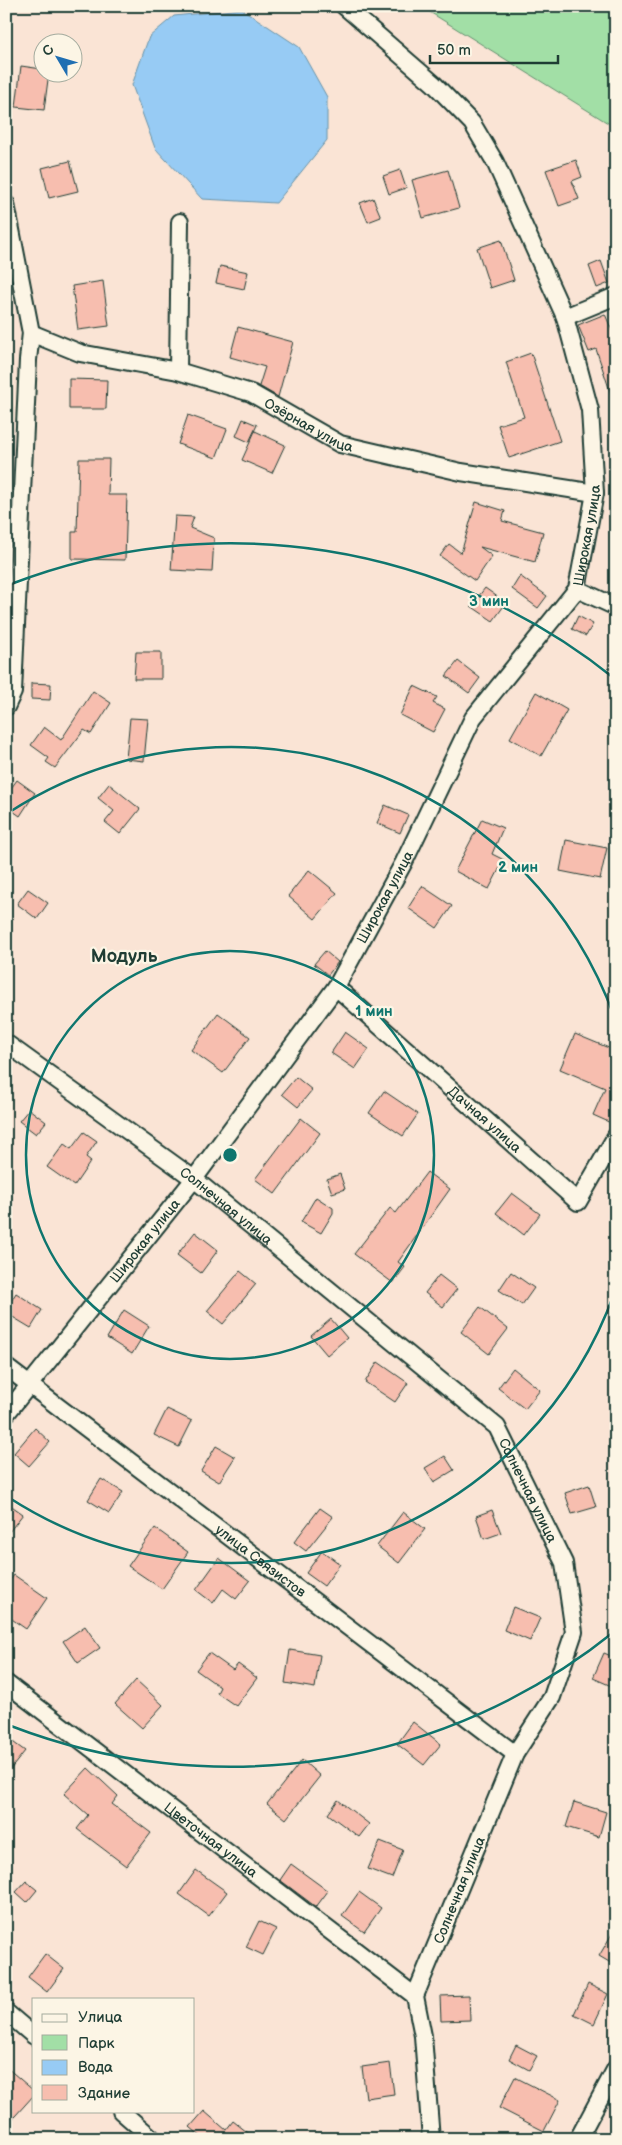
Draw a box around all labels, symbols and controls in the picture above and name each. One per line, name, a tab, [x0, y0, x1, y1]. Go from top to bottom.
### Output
north arrow	[32, 32, 82, 82]
scale bar	[430, 32, 557, 64]
text: С	[38, 41, 58, 59]
text: 50 m	[437, 41, 471, 60]
street label: Озёрная улица	[261, 394, 355, 456]
street label: Широкая улица	[570, 484, 604, 587]
text: 3 мин	[469, 592, 509, 611]
street label: Широкая улица	[353, 848, 417, 946]
text: 2 мин	[498, 858, 538, 877]
district label: Модуль	[91, 945, 158, 968]
text: 1 мин	[355, 1002, 393, 1021]
street label: Дачная улица	[444, 1083, 525, 1157]
centre of rings	[221, 1146, 239, 1164]
street label: Солнечная улица	[176, 1164, 276, 1249]
street label: Широкая улица	[106, 1195, 184, 1286]
street label: Солнечная улица	[495, 1435, 561, 1546]
street label: улица Связистов	[212, 1521, 310, 1601]
street label: Цветочная улица	[160, 1799, 261, 1882]
street label: Солнечная улица	[430, 1833, 489, 1946]
legend	[32, 1998, 195, 2112]
text: Улица	[78, 2008, 123, 2027]
text: Парк	[78, 2034, 115, 2053]
text: Вода	[78, 2058, 113, 2077]
text: Здание	[78, 2084, 130, 2103]

